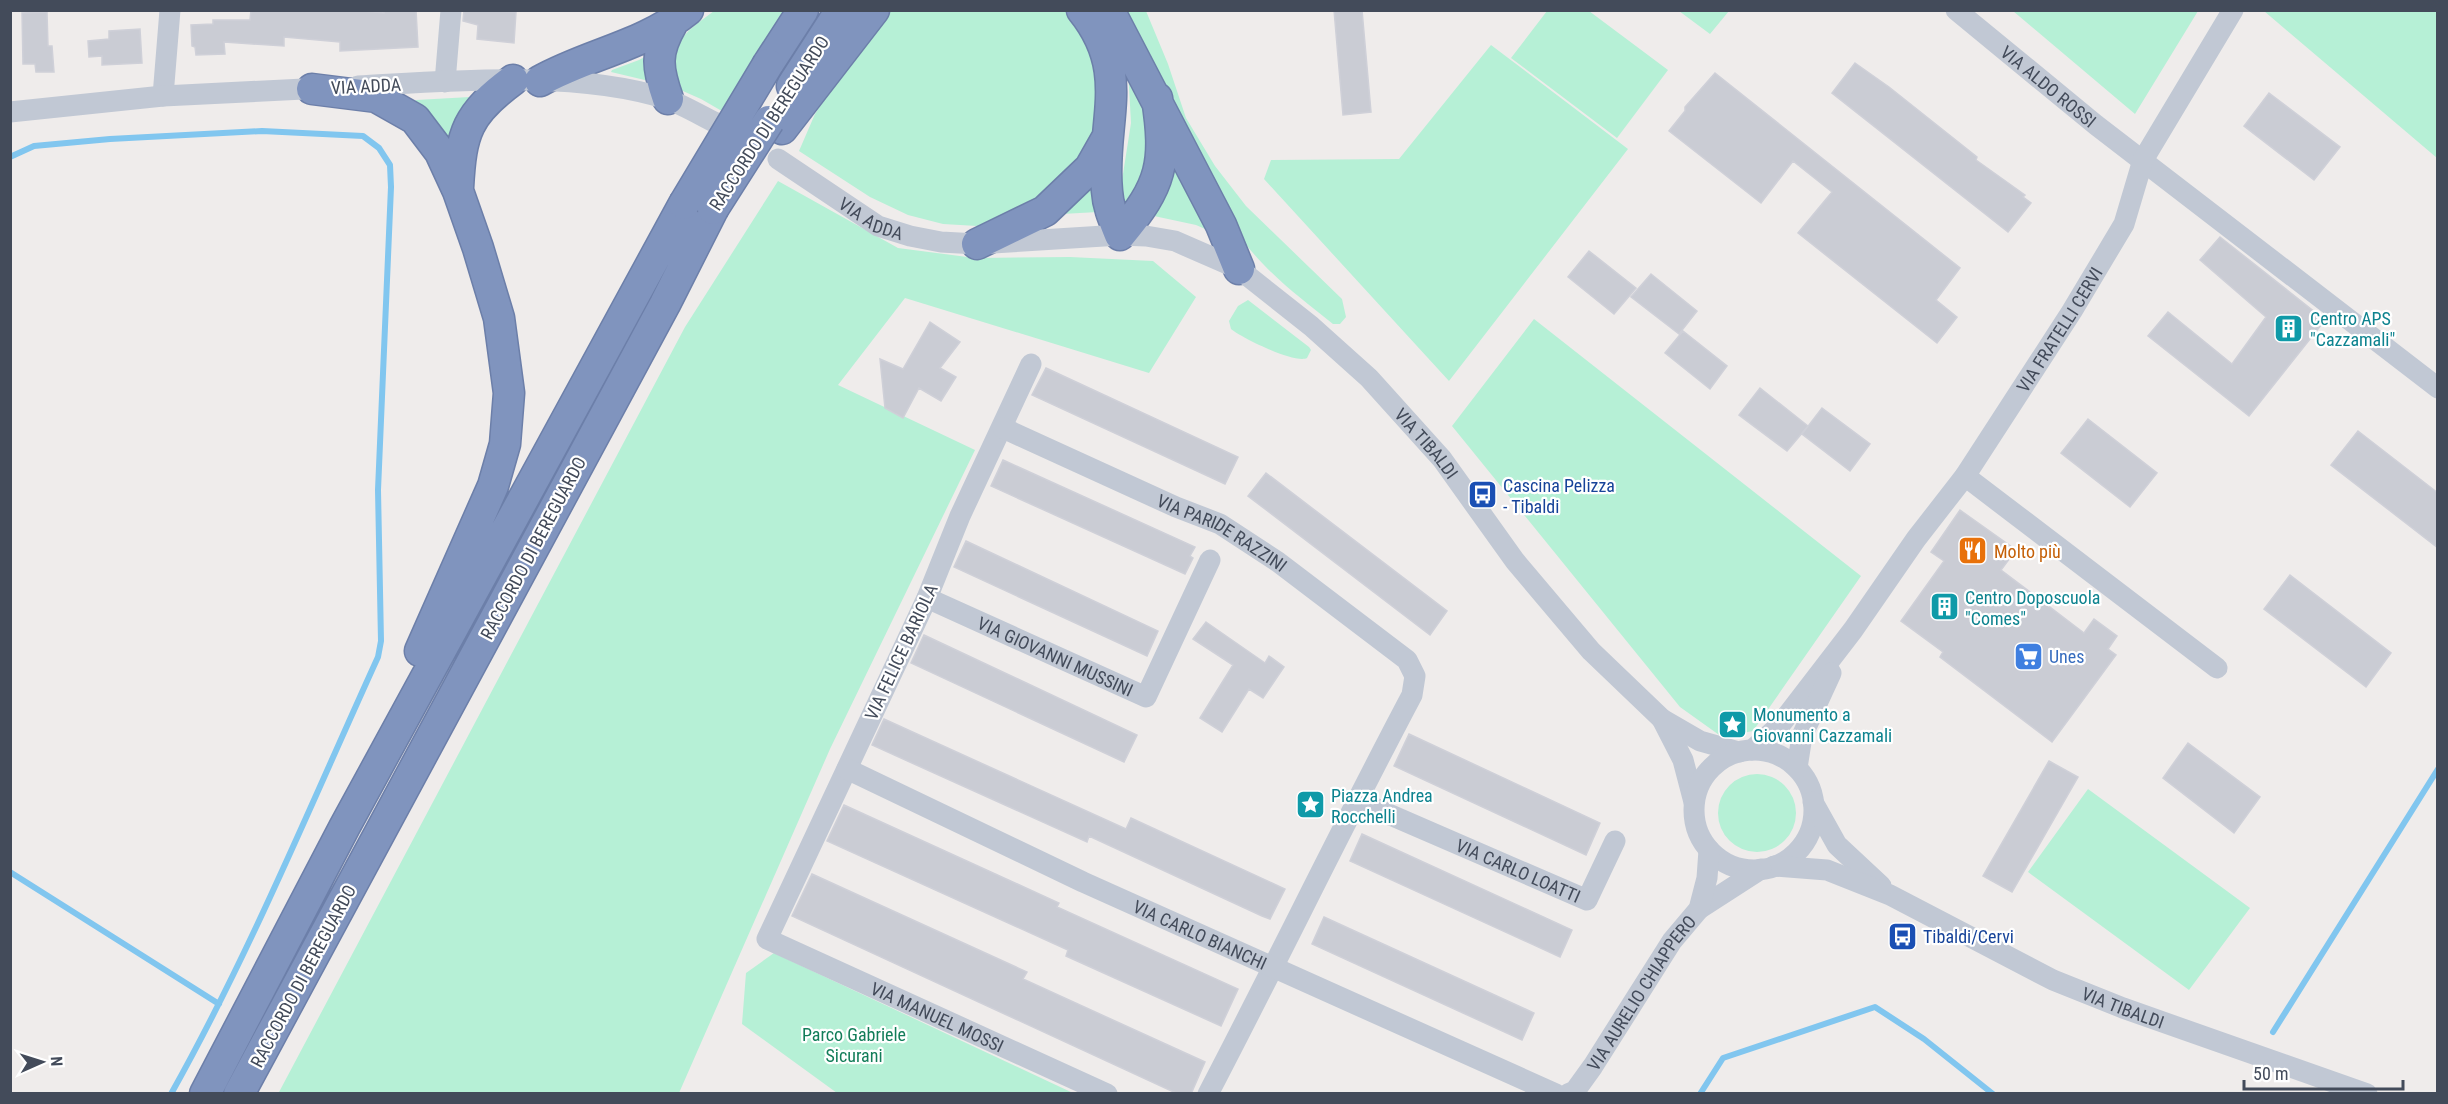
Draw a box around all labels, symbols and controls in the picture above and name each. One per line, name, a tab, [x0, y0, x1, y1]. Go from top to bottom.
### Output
street label: RACCORDO DI BEREGUARDO	[705, 32, 833, 214]
street label: VIA ALDO ROSSI	[1997, 41, 2101, 131]
street label: VIA ADDA	[330, 74, 402, 98]
street label: VIA ADDA	[835, 192, 906, 244]
street label: VIA FRATELLI CERVI	[2012, 263, 2106, 396]
place label: Centro APS "Cazzamali"	[2310, 308, 2395, 350]
building icon: Centro APS "Cazzamali"	[2273, 312, 2305, 344]
street label: VIA TIBALDI	[1391, 404, 1463, 482]
street label: RACCORDO DI BEREGUARDO	[476, 453, 590, 643]
place label: Cascina Pelizza - Tibaldi	[1503, 475, 1615, 517]
bus stop icon: Cascina Pelizza - Tibaldi	[1466, 479, 1498, 511]
street label: VIA PARIDE RAZZINI	[1154, 489, 1291, 576]
restaurant icon: Molto più	[1957, 535, 1989, 567]
place label: Molto più	[1994, 541, 2061, 562]
street label: VIA FELICE BARIOLA	[860, 580, 942, 723]
place label: Centro Doposcuola "Comes"	[1965, 587, 2100, 629]
building icon: Centro Doposcuola "Comes"	[1928, 591, 1960, 623]
street label: VIA GIOVANNI MUSSINI	[974, 612, 1137, 700]
supermarket icon: Unes	[2012, 640, 2044, 672]
place label: Unes	[2049, 646, 2084, 667]
place label: Monumento a Giovanni Cazzamali	[1753, 704, 1892, 746]
place icon: Monumento a Giovanni Cazzamali	[1716, 708, 1748, 740]
place label: Piazza Andrea Rocchelli	[1331, 785, 1433, 827]
place icon: Piazza Andrea Rocchelli	[1294, 789, 1326, 821]
street label: VIA CARLO LOATTI	[1453, 834, 1584, 907]
street label: RACCORDO DI BEREGUARDO	[246, 881, 360, 1071]
street label: VIA CARLO BIANCHI	[1130, 895, 1270, 974]
street label: VIA AURELIO CHIAPPERO	[1582, 911, 1700, 1074]
bus stop icon: Tibaldi/Cervi	[1886, 920, 1918, 952]
place label: Tibaldi/Cervi	[1923, 926, 2014, 947]
street label: VIA MANUEL MOSSI	[867, 977, 1007, 1056]
street label: VIA TIBALDI	[2079, 982, 2167, 1032]
park label: Parco Gabriele Sicurani	[802, 1024, 906, 1066]
north arrow	[12, 1032, 72, 1092]
scale bar	[2244, 1053, 2403, 1091]
text: N	[47, 1056, 66, 1067]
text: 50 m	[2253, 1063, 2288, 1084]

